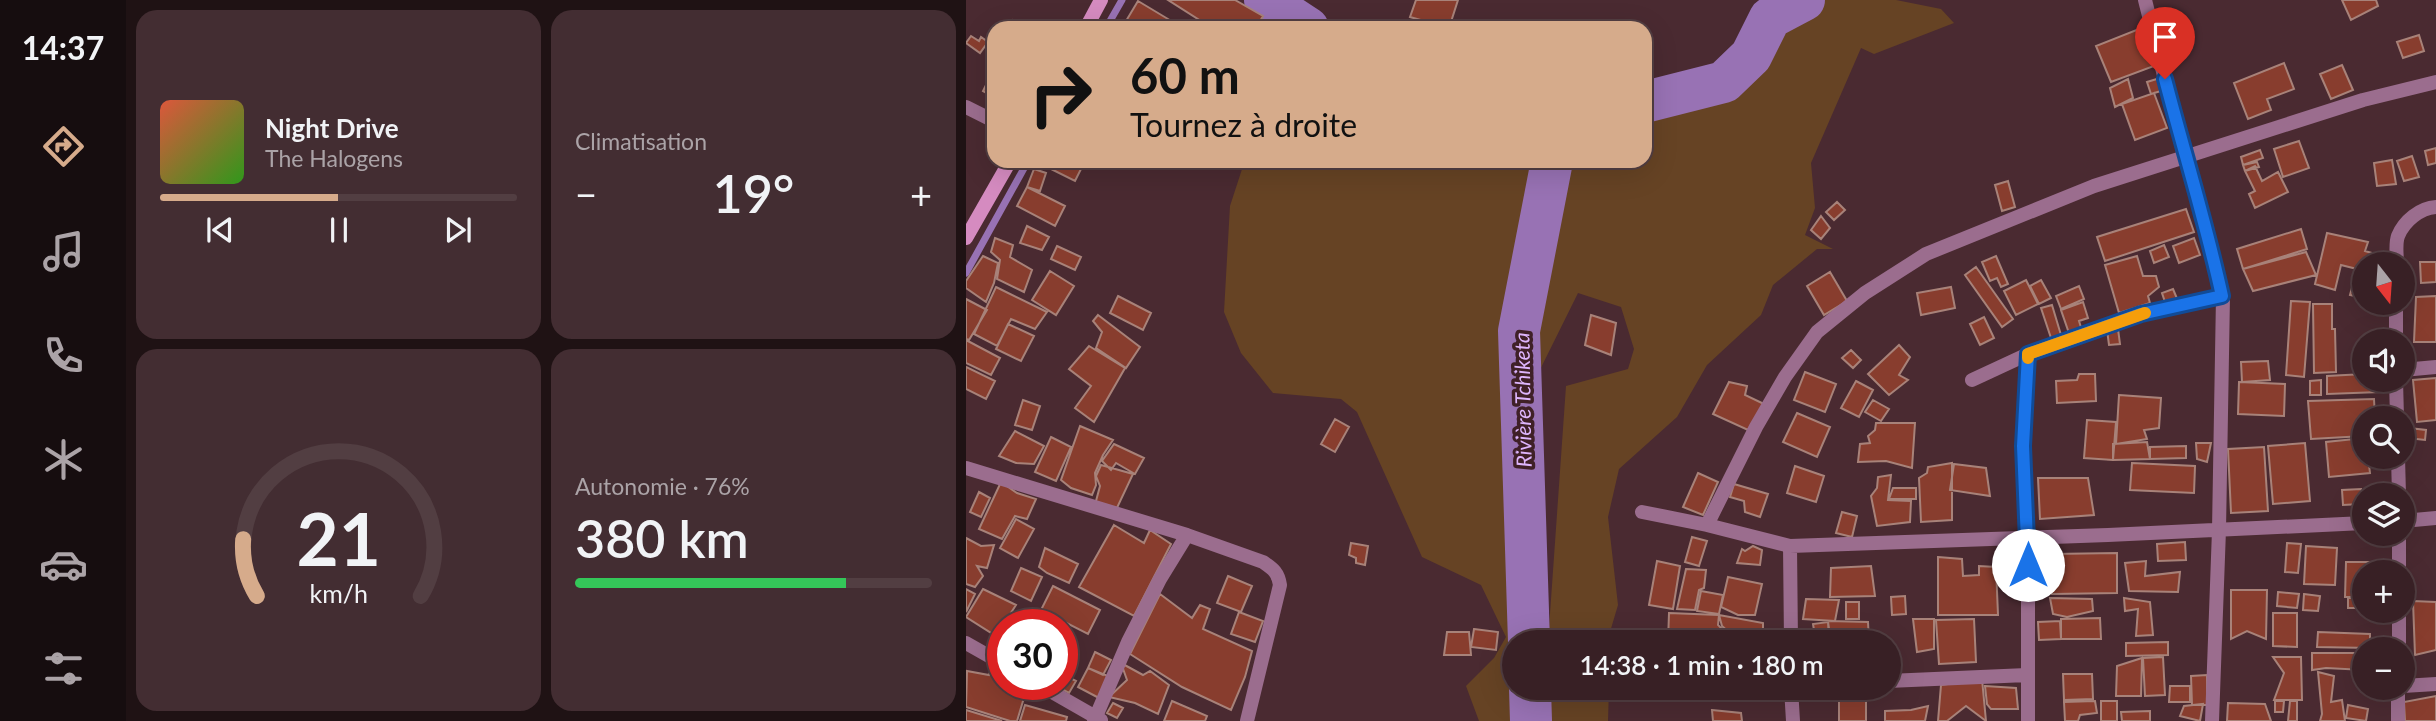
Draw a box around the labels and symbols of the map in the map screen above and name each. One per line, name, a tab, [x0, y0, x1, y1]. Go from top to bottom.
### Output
pin	[2135, 7, 2195, 79]
north arrow	[2352, 252, 2415, 315]
water label: Rivière Tchiketa	[1508, 332, 1536, 468]
position arrow	[1991, 528, 2065, 602]
speed limit sign: 30	[987, 609, 1078, 700]

